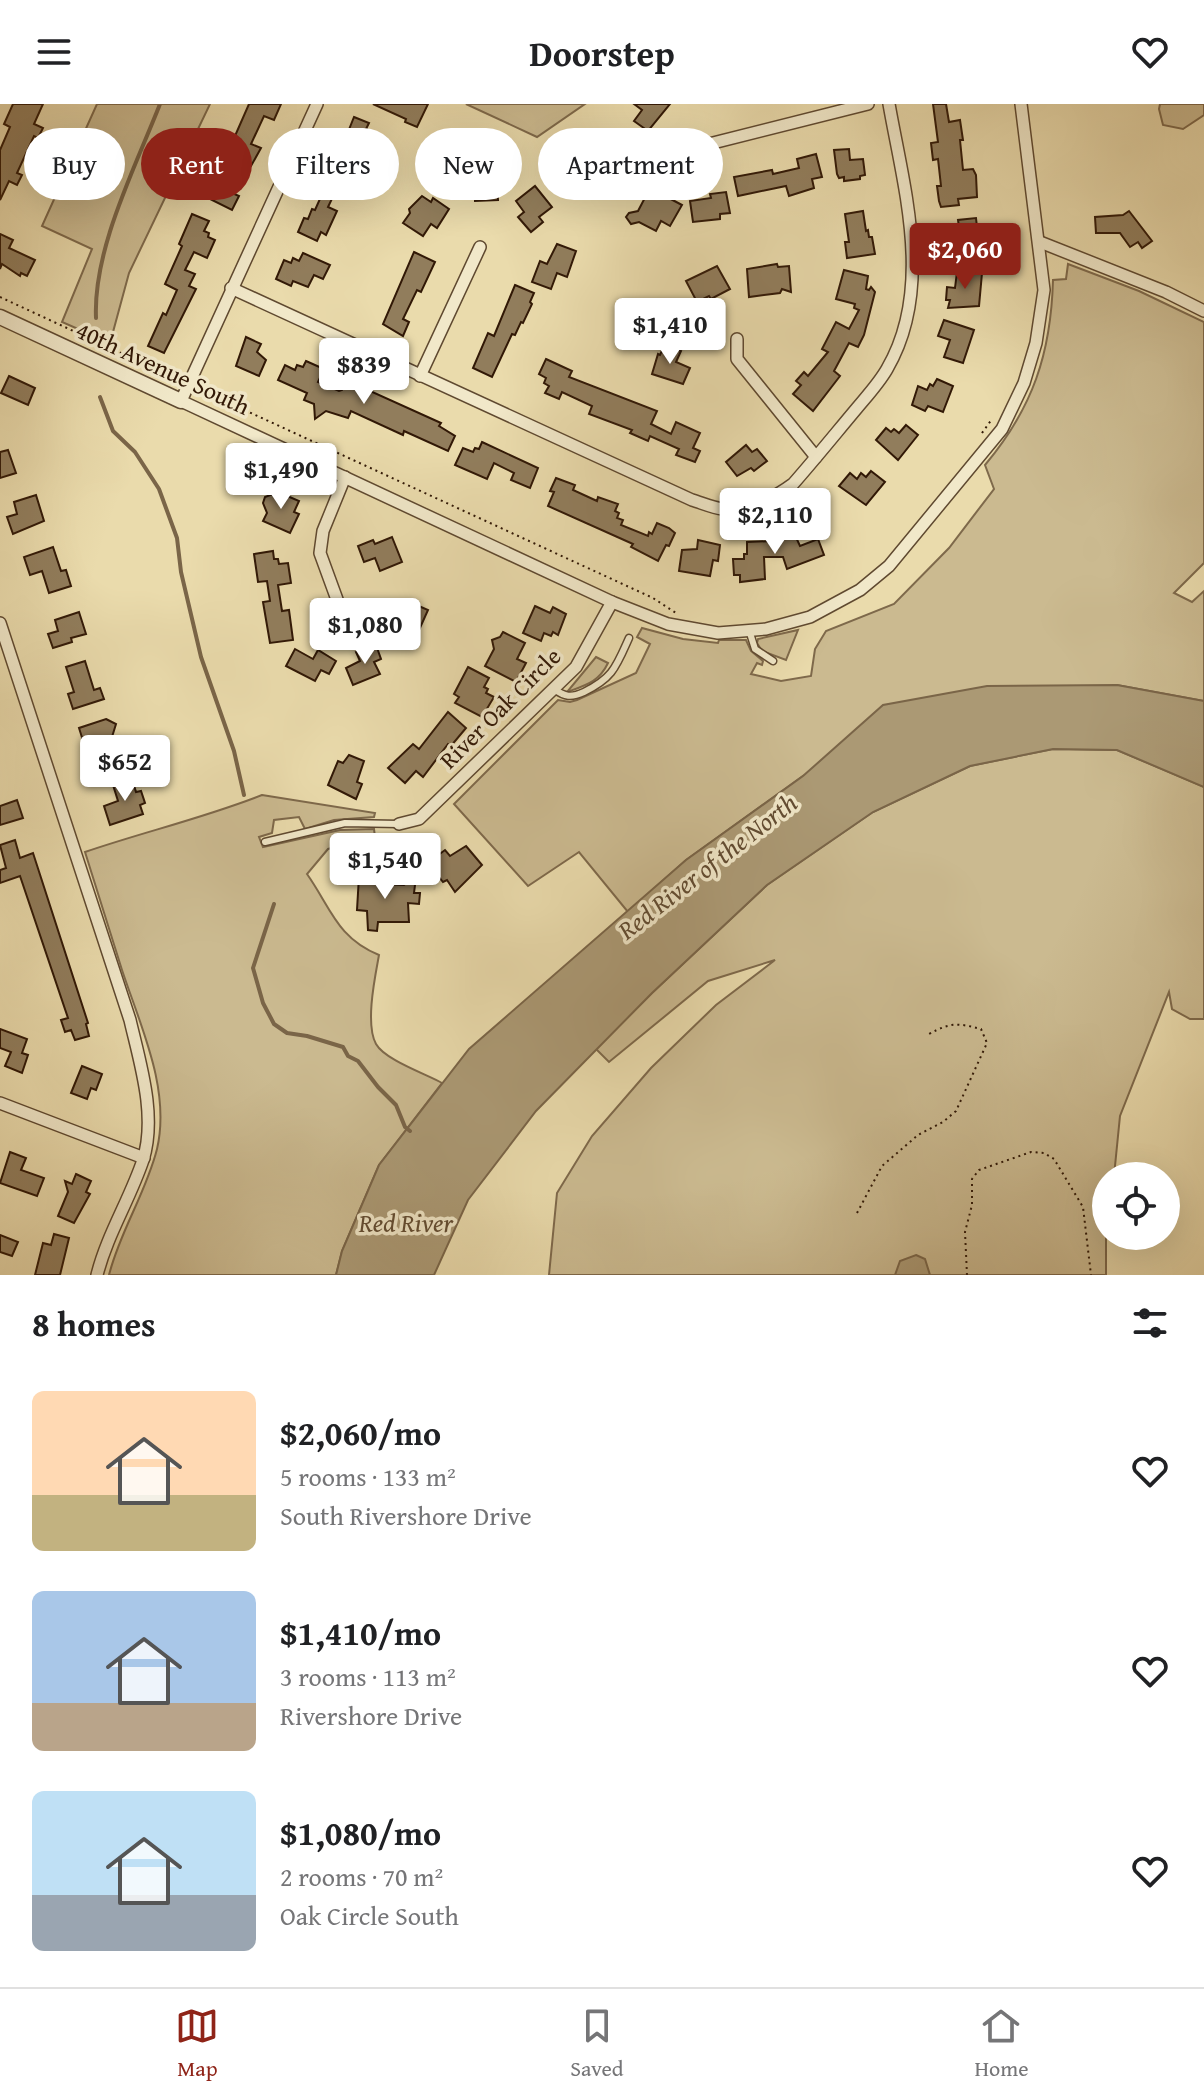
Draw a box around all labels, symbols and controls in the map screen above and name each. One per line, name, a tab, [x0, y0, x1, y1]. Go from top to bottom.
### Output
text: Doorstep	[529, 26, 675, 79]
icon: menu	[32, 30, 76, 74]
icon: heart	[1128, 30, 1172, 74]
chip: Buy	[24, 128, 125, 200]
chip: Rent	[141, 128, 252, 200]
chip: Filters	[268, 128, 399, 200]
chip: New	[415, 128, 522, 200]
chip: Apartment	[538, 128, 723, 200]
pin: $2,060	[900, 223, 1030, 291]
text: $2,060	[928, 229, 1002, 268]
pin: $1,410	[605, 298, 735, 366]
text: $1,410	[633, 304, 707, 343]
street label: 40th Avenue South	[70, 312, 256, 424]
pin: $839	[317, 338, 411, 406]
text: $839	[337, 344, 391, 383]
pin: $1,490	[216, 443, 346, 511]
text: $1,490	[244, 449, 318, 488]
pin: $2,110	[710, 488, 840, 556]
text: $2,110	[738, 494, 812, 533]
pin: $1,080	[300, 598, 430, 666]
text: $1,080	[328, 604, 402, 643]
street label: River Oak Circle	[431, 639, 569, 777]
pin: $652	[78, 735, 172, 803]
text: $652	[98, 741, 152, 780]
water label: Red River of the North	[608, 783, 805, 949]
pin: $1,540	[320, 833, 450, 901]
text: $1,540	[348, 839, 422, 878]
map controls	[1092, 1162, 1180, 1250]
button: locate	[1092, 1162, 1180, 1250]
water label: Red River	[358, 1203, 455, 1242]
text: 8 homes	[32, 1299, 156, 1348]
icon: filters	[1128, 1301, 1172, 1345]
text: $2,060/mo	[280, 1408, 441, 1457]
icon: home	[96, 1423, 192, 1519]
icon: heart	[1128, 1449, 1172, 1493]
text: 5 rooms · 133 m²	[280, 1457, 456, 1496]
text: South Rivershore Drive	[280, 1496, 532, 1535]
text: $1,410/mo	[280, 1608, 441, 1657]
icon: home	[96, 1623, 192, 1719]
icon: heart	[1128, 1649, 1172, 1693]
text: 3 rooms · 113 m²	[280, 1657, 456, 1696]
text: Rivershore Drive	[280, 1696, 462, 1735]
text: $1,080/mo	[280, 1808, 441, 1857]
icon: home	[96, 1823, 192, 1919]
icon: heart	[1128, 1849, 1172, 1893]
text: 2 rooms · 70 m²	[280, 1857, 443, 1896]
text: Oak Circle South	[280, 1896, 459, 1935]
tab: Map	[175, 2004, 219, 2084]
tab: Saved	[570, 2004, 624, 2084]
tab: Home	[974, 2004, 1029, 2084]

